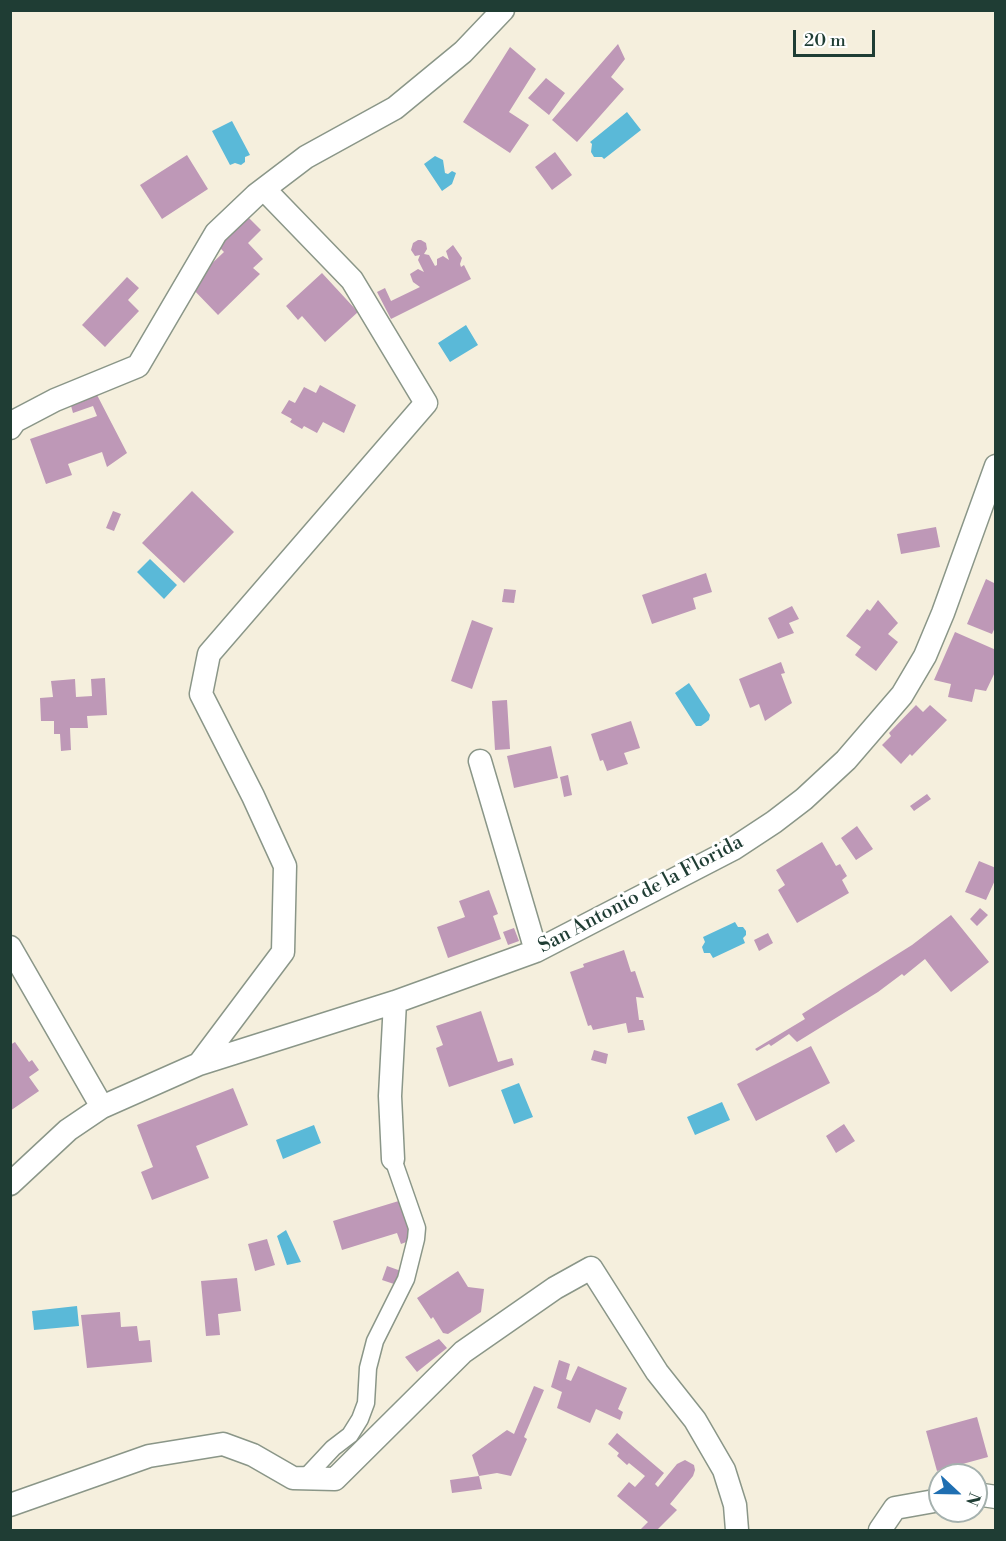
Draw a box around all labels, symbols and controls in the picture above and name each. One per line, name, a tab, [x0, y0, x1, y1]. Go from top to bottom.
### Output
scale bar	[796, 18, 878, 56]
text: 20 m	[804, 29, 846, 52]
street label: San Antonio de la Florida	[535, 831, 747, 959]
north arrow	[928, 1463, 988, 1523]
text: N	[961, 1489, 984, 1509]

